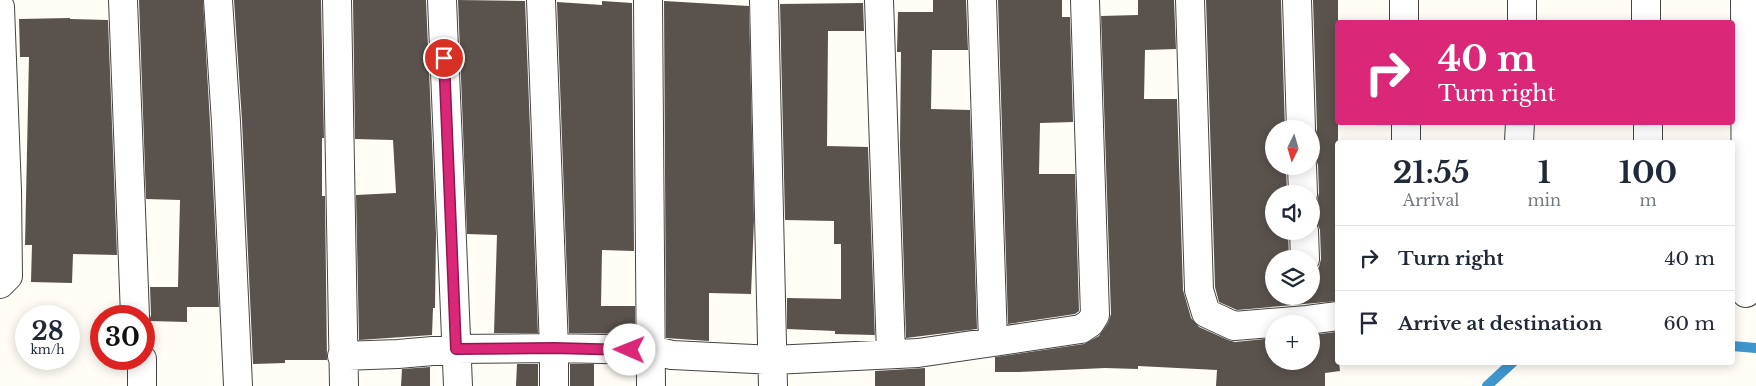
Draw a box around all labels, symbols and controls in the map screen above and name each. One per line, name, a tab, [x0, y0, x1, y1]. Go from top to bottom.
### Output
pin	[423, 37, 465, 79]
text: 40 m	[1438, 37, 1536, 80]
icon: right	[1355, 40, 1420, 105]
icon: arrive	[430, 44, 458, 72]
text: Turn right	[1438, 80, 1556, 107]
north arrow	[1265, 120, 1320, 175]
map controls	[1265, 120, 1320, 370]
text: 21:55	[1393, 154, 1470, 191]
text: 1	[1538, 154, 1551, 191]
text: 100	[1619, 154, 1677, 191]
button: sound	[1265, 185, 1320, 240]
text: Arrival	[1403, 190, 1460, 210]
text: min	[1527, 190, 1561, 210]
text: m	[1639, 190, 1657, 210]
icon: right	[1355, 244, 1383, 272]
text: Turn right	[1398, 247, 1504, 270]
text: 40 m	[1664, 247, 1715, 270]
button: layers	[1265, 250, 1320, 305]
speed limit sign: 30	[90, 305, 155, 370]
icon: arrive	[1355, 309, 1383, 337]
text: Arrive at destination	[1398, 312, 1602, 335]
text: 60 m	[1663, 312, 1715, 335]
button: +	[1265, 315, 1320, 370]
text: 28	[31, 316, 64, 347]
position arrow	[603, 323, 655, 375]
text: km/h	[30, 342, 65, 357]

